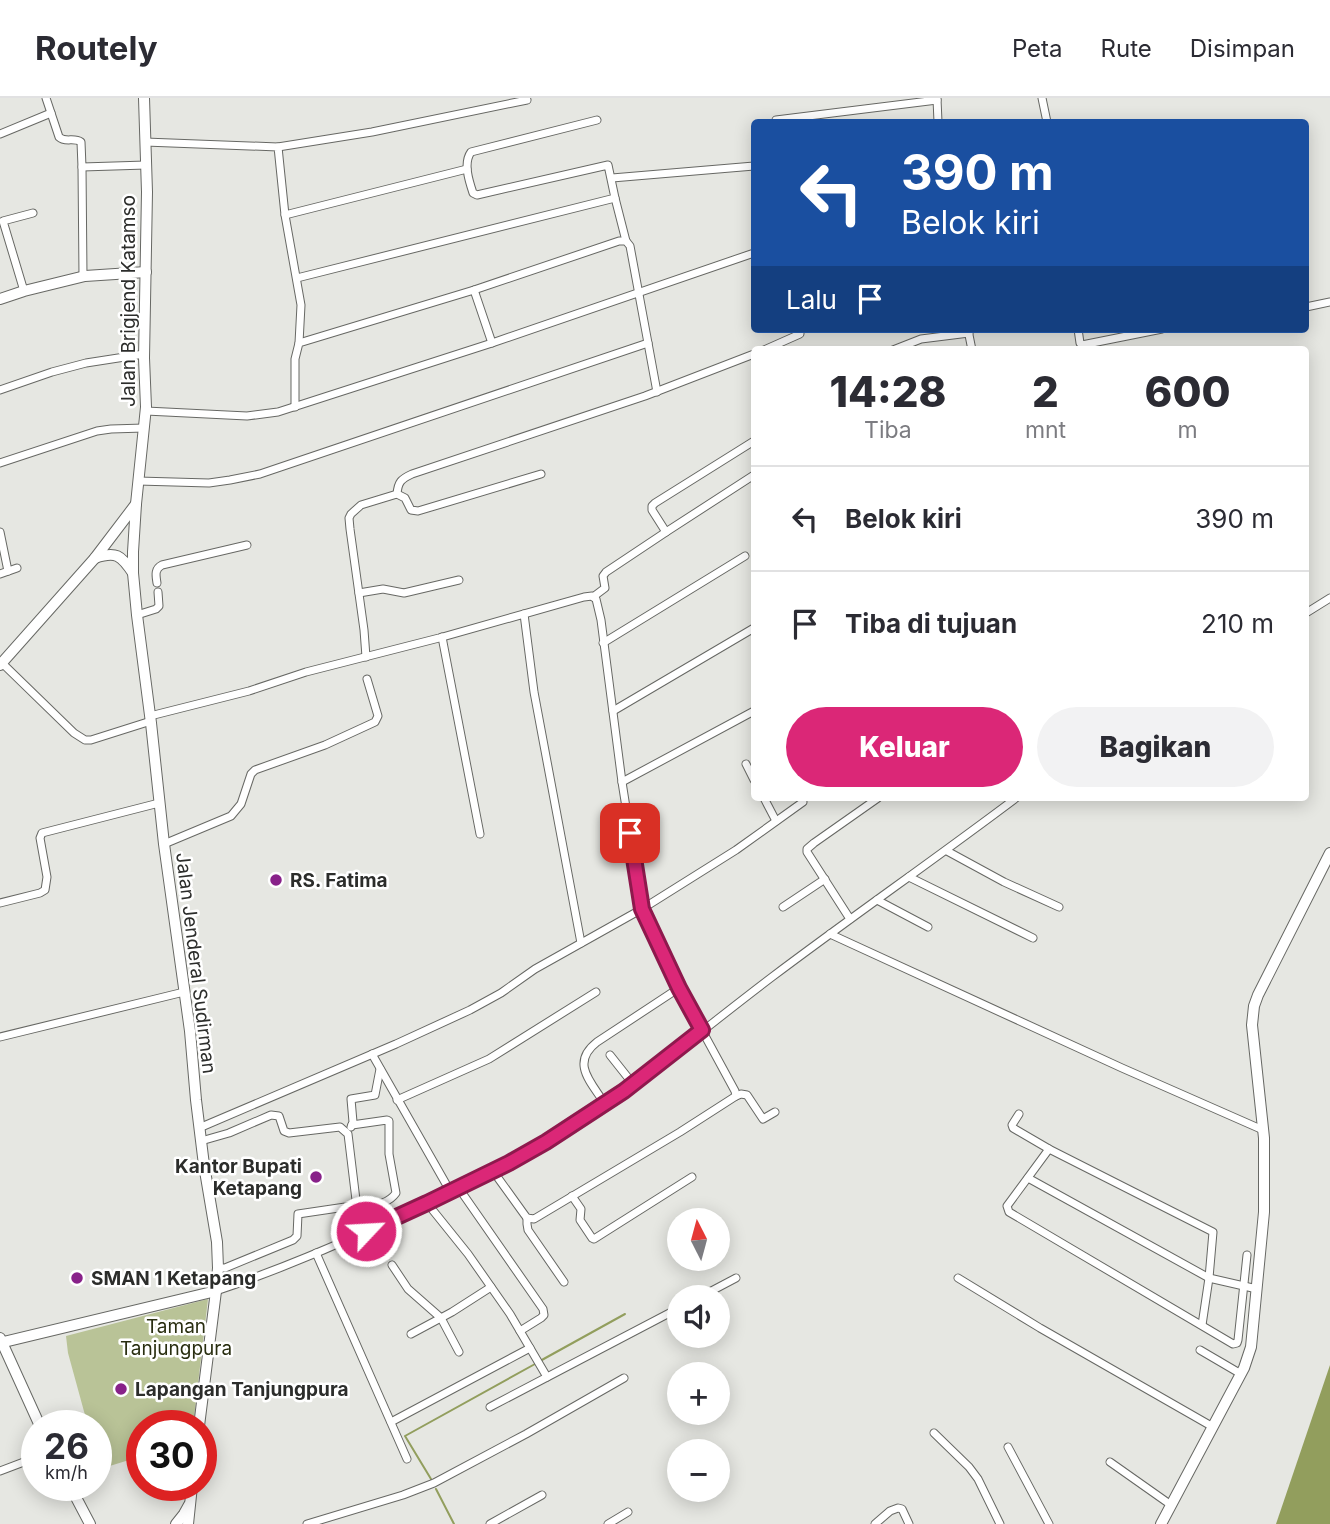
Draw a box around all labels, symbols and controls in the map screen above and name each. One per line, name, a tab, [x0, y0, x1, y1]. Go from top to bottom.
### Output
text: Routely	[35, 28, 158, 68]
text: Peta	[1012, 34, 1063, 63]
text: Rute	[1101, 34, 1152, 63]
text: Disimpan	[1190, 34, 1295, 63]
text: 390 m	[901, 143, 1054, 202]
icon: left	[786, 147, 877, 238]
street label: Jalan Brigjend Katamso	[117, 195, 140, 407]
text: Belok kiri	[901, 203, 1040, 242]
icon: arrive	[851, 280, 889, 318]
text: Lalu	[786, 284, 837, 315]
text: 14:28	[829, 366, 946, 417]
text: 2	[1032, 366, 1059, 417]
text: 600	[1145, 366, 1231, 417]
text: Tiba	[864, 416, 912, 444]
text: mnt	[1025, 416, 1066, 444]
text: m	[1177, 416, 1198, 444]
icon: left	[786, 500, 824, 538]
text: Belok kiri	[845, 503, 962, 534]
text: 390 m	[1195, 503, 1274, 534]
icon: arrive	[786, 605, 824, 643]
text: Tiba di tujuan	[845, 608, 1017, 639]
text: 210 m	[1201, 608, 1274, 639]
button: Keluar	[786, 707, 1023, 787]
button: Bagikan	[1037, 707, 1274, 787]
pin	[600, 803, 660, 863]
icon: arrive	[611, 814, 649, 852]
street label: Jalan Jenderal Sudirman	[171, 851, 221, 1075]
place label: RS. Fatima	[290, 869, 388, 892]
marker: RS. Fatima	[268, 872, 284, 888]
place label: Kantor Bupati Ketapang	[175, 1155, 302, 1200]
marker: Kantor Bupati Ketapang	[308, 1169, 324, 1185]
position arrow	[329, 1194, 403, 1268]
north arrow	[667, 1208, 730, 1270]
map controls	[667, 1208, 730, 1502]
place label: SMAN 1 Ketapang	[91, 1267, 256, 1290]
marker: SMAN 1 Ketapang	[69, 1270, 85, 1286]
button: sound	[667, 1285, 730, 1348]
park label: Taman Tanjungpura	[120, 1315, 232, 1360]
button: +	[667, 1362, 730, 1425]
place label: Lapangan Tanjungpura	[135, 1378, 348, 1401]
marker: Lapangan Tanjungpura	[113, 1381, 129, 1397]
speed limit sign: 30	[126, 1410, 217, 1501]
text: 26	[44, 1425, 89, 1467]
button: −	[667, 1439, 730, 1502]
text: km/h	[45, 1462, 88, 1483]

